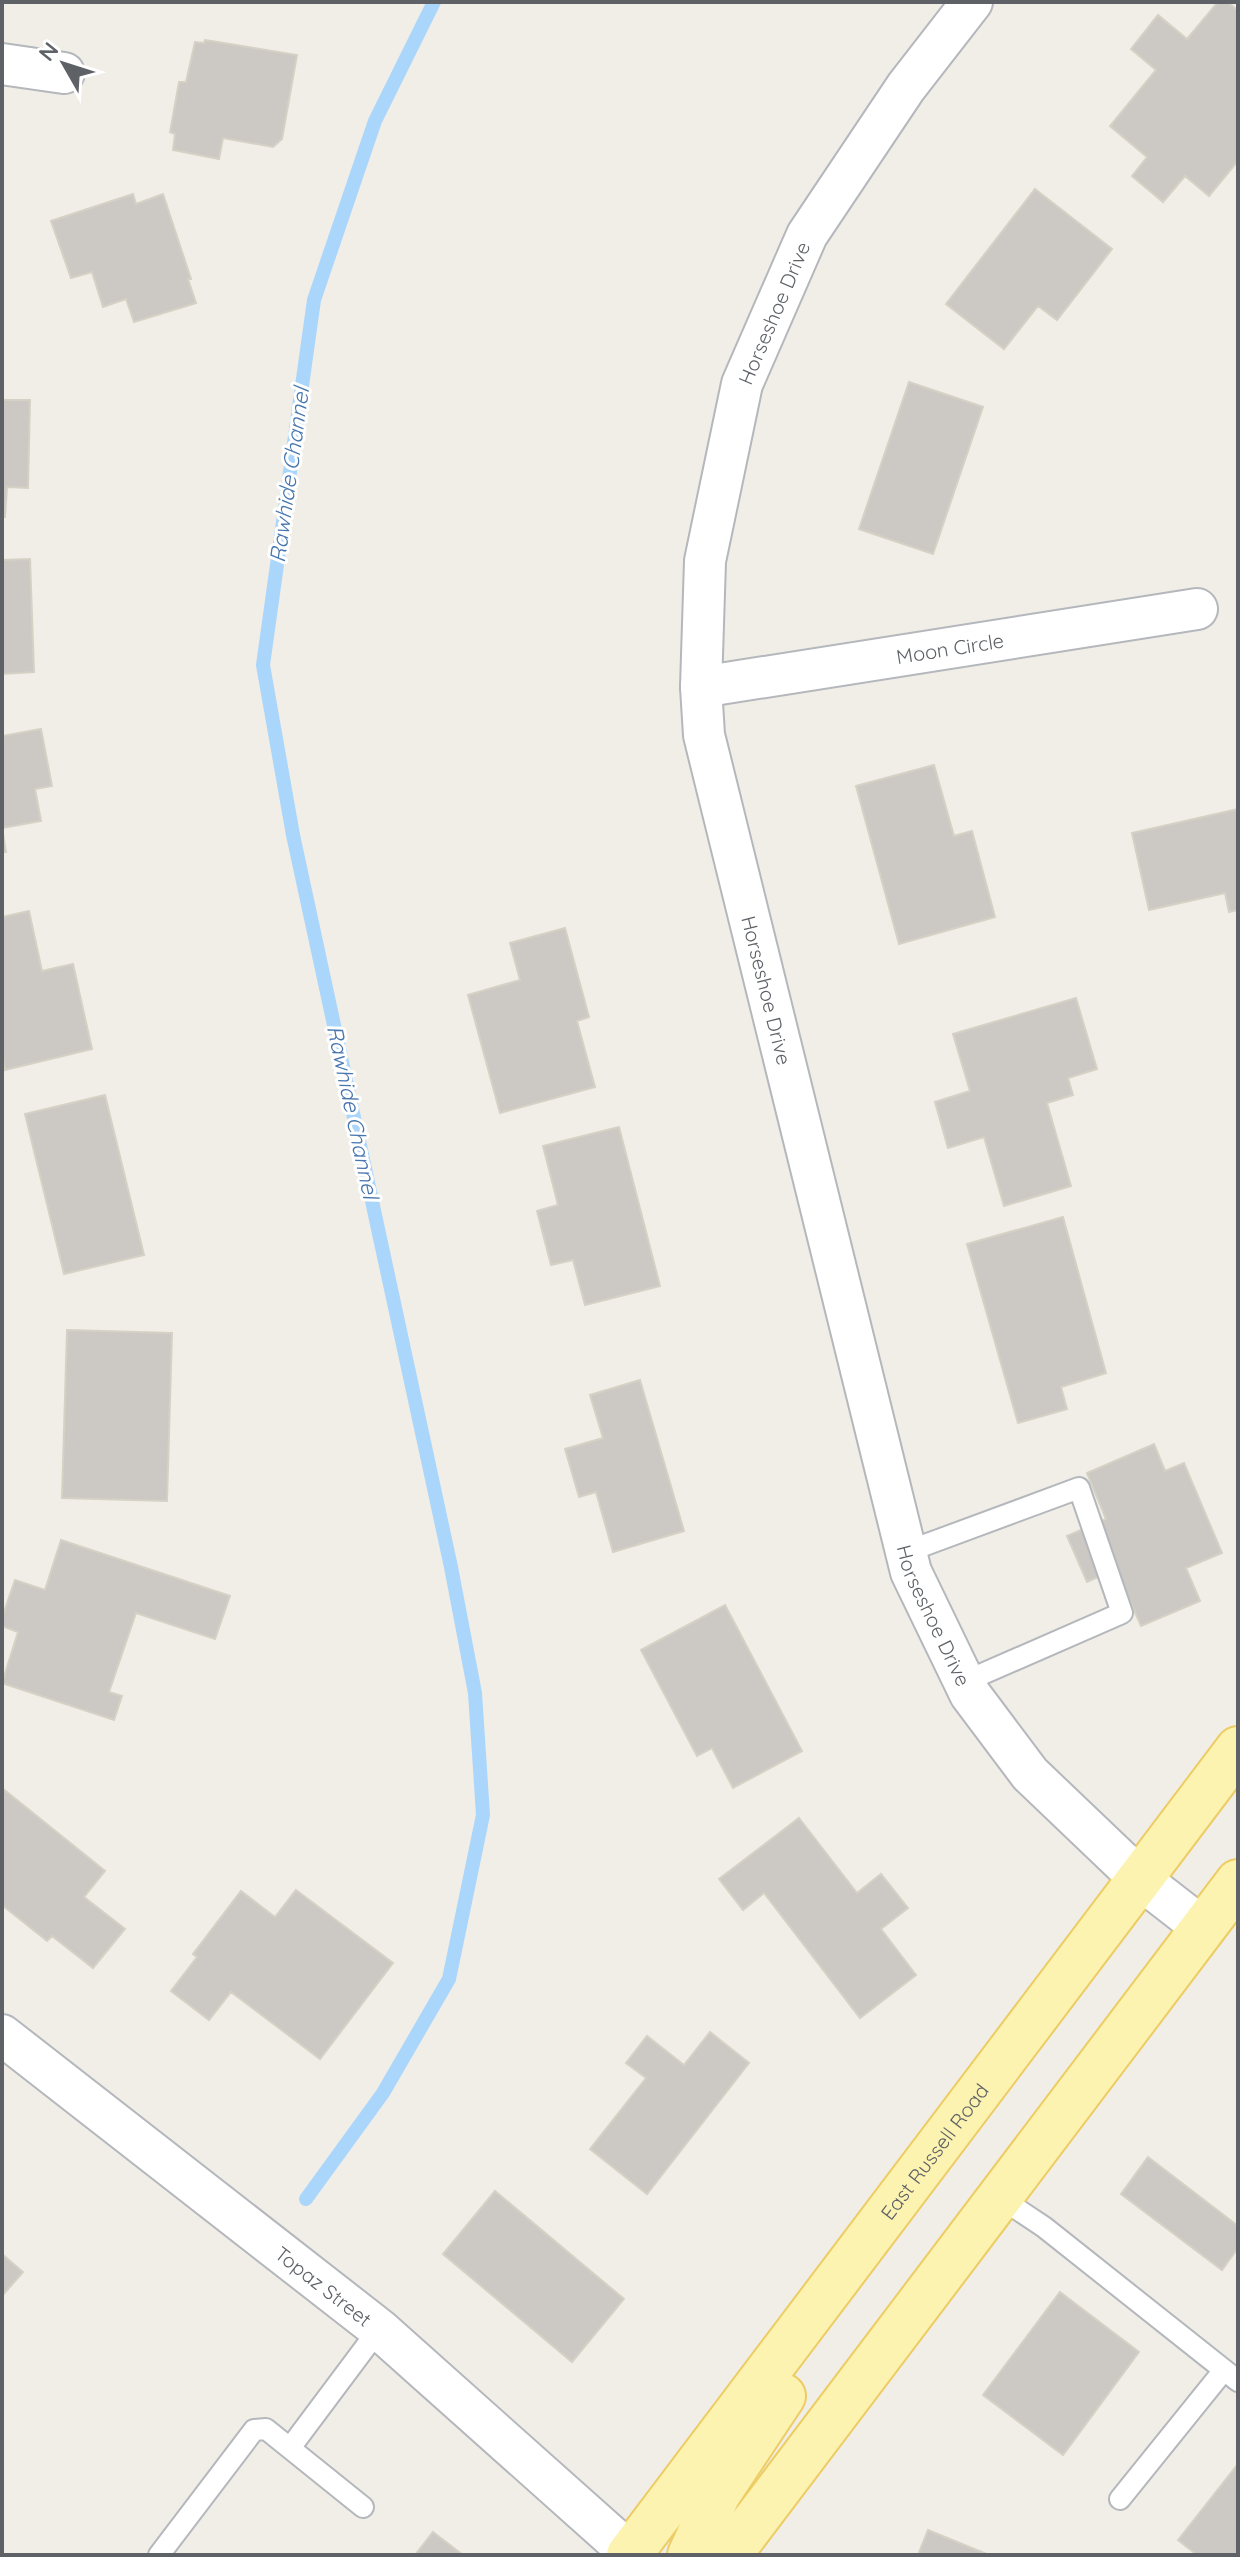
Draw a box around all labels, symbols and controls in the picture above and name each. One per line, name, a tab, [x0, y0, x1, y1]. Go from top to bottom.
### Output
north arrow	[24, 24, 104, 104]
text: N	[32, 36, 64, 67]
street label: Horseshoe Drive	[733, 238, 815, 388]
water label: Rawhide Channel	[263, 383, 316, 564]
street label: Moon Circle	[894, 627, 1005, 669]
street label: Horseshoe Drive	[737, 913, 798, 1067]
water label: Rawhide Channel	[321, 1023, 386, 1204]
street label: Horseshoe Drive	[892, 1542, 977, 1690]
street label: East Russell Road	[875, 2078, 993, 2224]
street label: Topaz Street	[270, 2240, 377, 2331]

